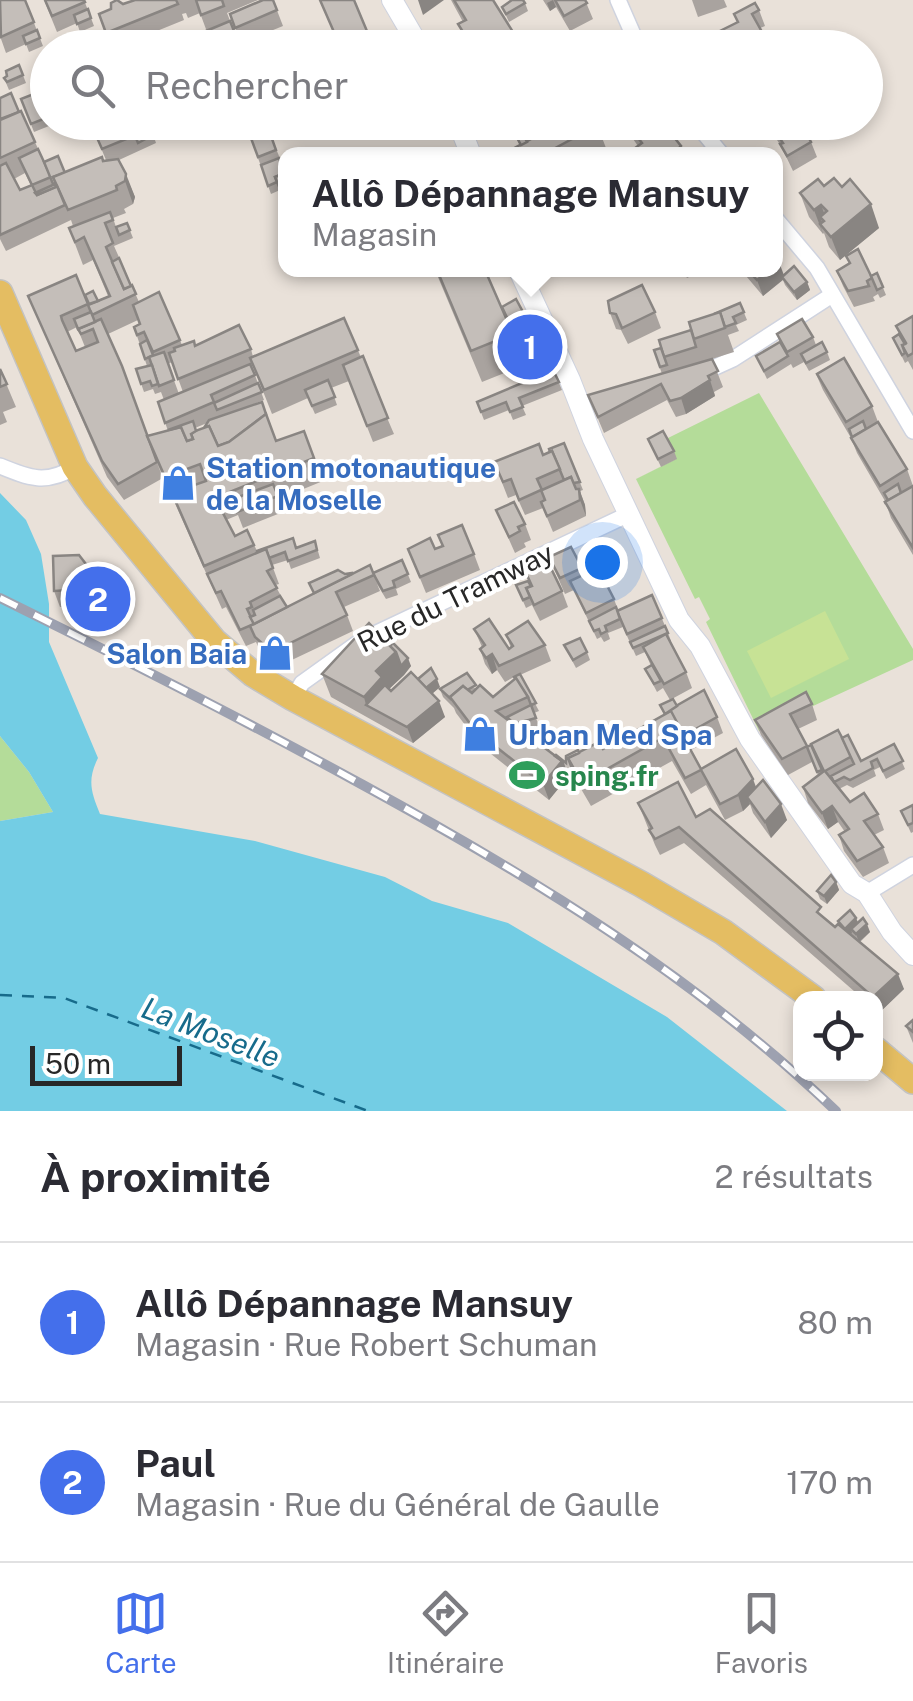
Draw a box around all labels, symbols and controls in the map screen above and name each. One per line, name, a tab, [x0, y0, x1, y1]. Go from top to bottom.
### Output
search box	[30, 30, 883, 140]
icon: search	[65, 58, 120, 113]
text: Rechercher	[145, 63, 349, 108]
popup	[278, 147, 783, 277]
text: Allô Dépannage Mansuy	[312, 171, 749, 216]
text: Magasin	[312, 216, 437, 253]
pin: 1	[498, 310, 562, 384]
place label: Station motonautique de la Moselle	[206, 451, 496, 516]
shop icon: Station motonautique de la Moselle	[159, 464, 197, 502]
street label: Rue du Tramway	[352, 535, 558, 659]
your location	[577, 537, 628, 588]
pin: 2	[66, 562, 130, 636]
shop icon: Salon Baia	[256, 634, 294, 672]
place label: Salon Baia	[106, 637, 247, 670]
shop icon: Urban Med Spa	[461, 715, 499, 753]
place label: Urban Med Spa	[508, 718, 712, 751]
sports icon: sping.fr	[508, 756, 546, 794]
place label: sping.fr	[555, 759, 659, 792]
water label: La Moselle	[137, 989, 285, 1075]
map controls	[793, 991, 883, 1081]
button: locate	[793, 991, 883, 1081]
scale bar	[30, 1041, 182, 1086]
text: 50 m	[45, 1047, 111, 1080]
text: À proximité	[40, 1152, 271, 1201]
text: 2 résultats	[714, 1158, 873, 1195]
text: Allô Dépannage Mansuy	[135, 1281, 573, 1326]
text: 1	[66, 1304, 79, 1341]
text: 80 m	[797, 1304, 873, 1341]
text: Magasin · Rue Robert Schuman	[135, 1326, 597, 1363]
text: Paul	[135, 1441, 216, 1486]
text: 2	[62, 1464, 83, 1501]
text: 170 m	[786, 1464, 873, 1501]
text: Magasin · Rue du Général de Gaulle	[135, 1486, 660, 1523]
tab: Carte	[105, 1586, 177, 1679]
tab: Itinéraire	[387, 1586, 504, 1679]
tab: Favoris	[715, 1586, 808, 1679]

